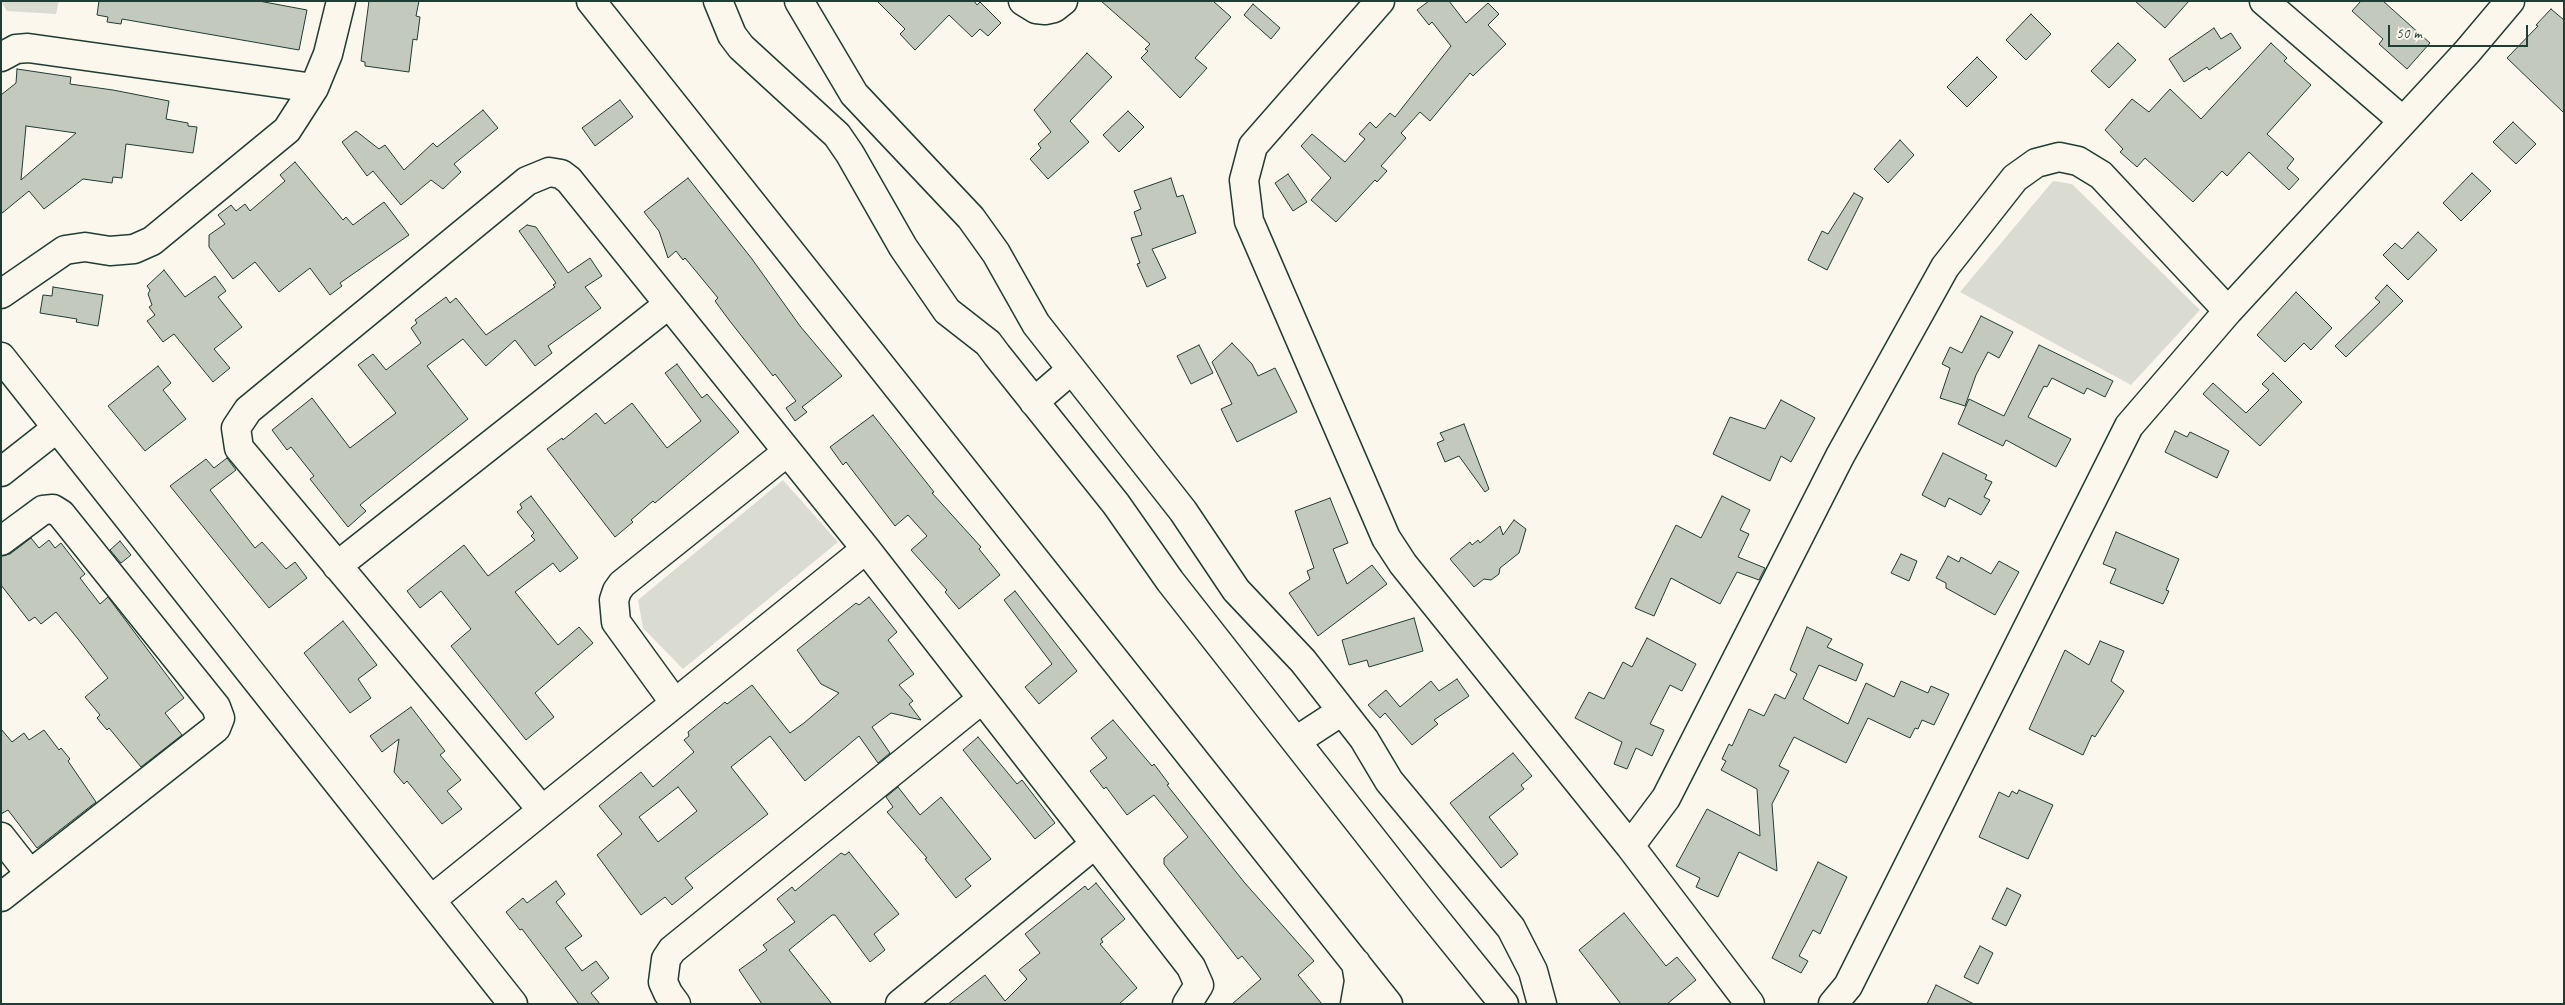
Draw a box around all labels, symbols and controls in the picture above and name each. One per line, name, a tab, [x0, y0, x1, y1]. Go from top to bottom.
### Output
scale bar	[2390, 15, 2530, 47]
text: 50 m	[2396, 24, 2422, 43]

